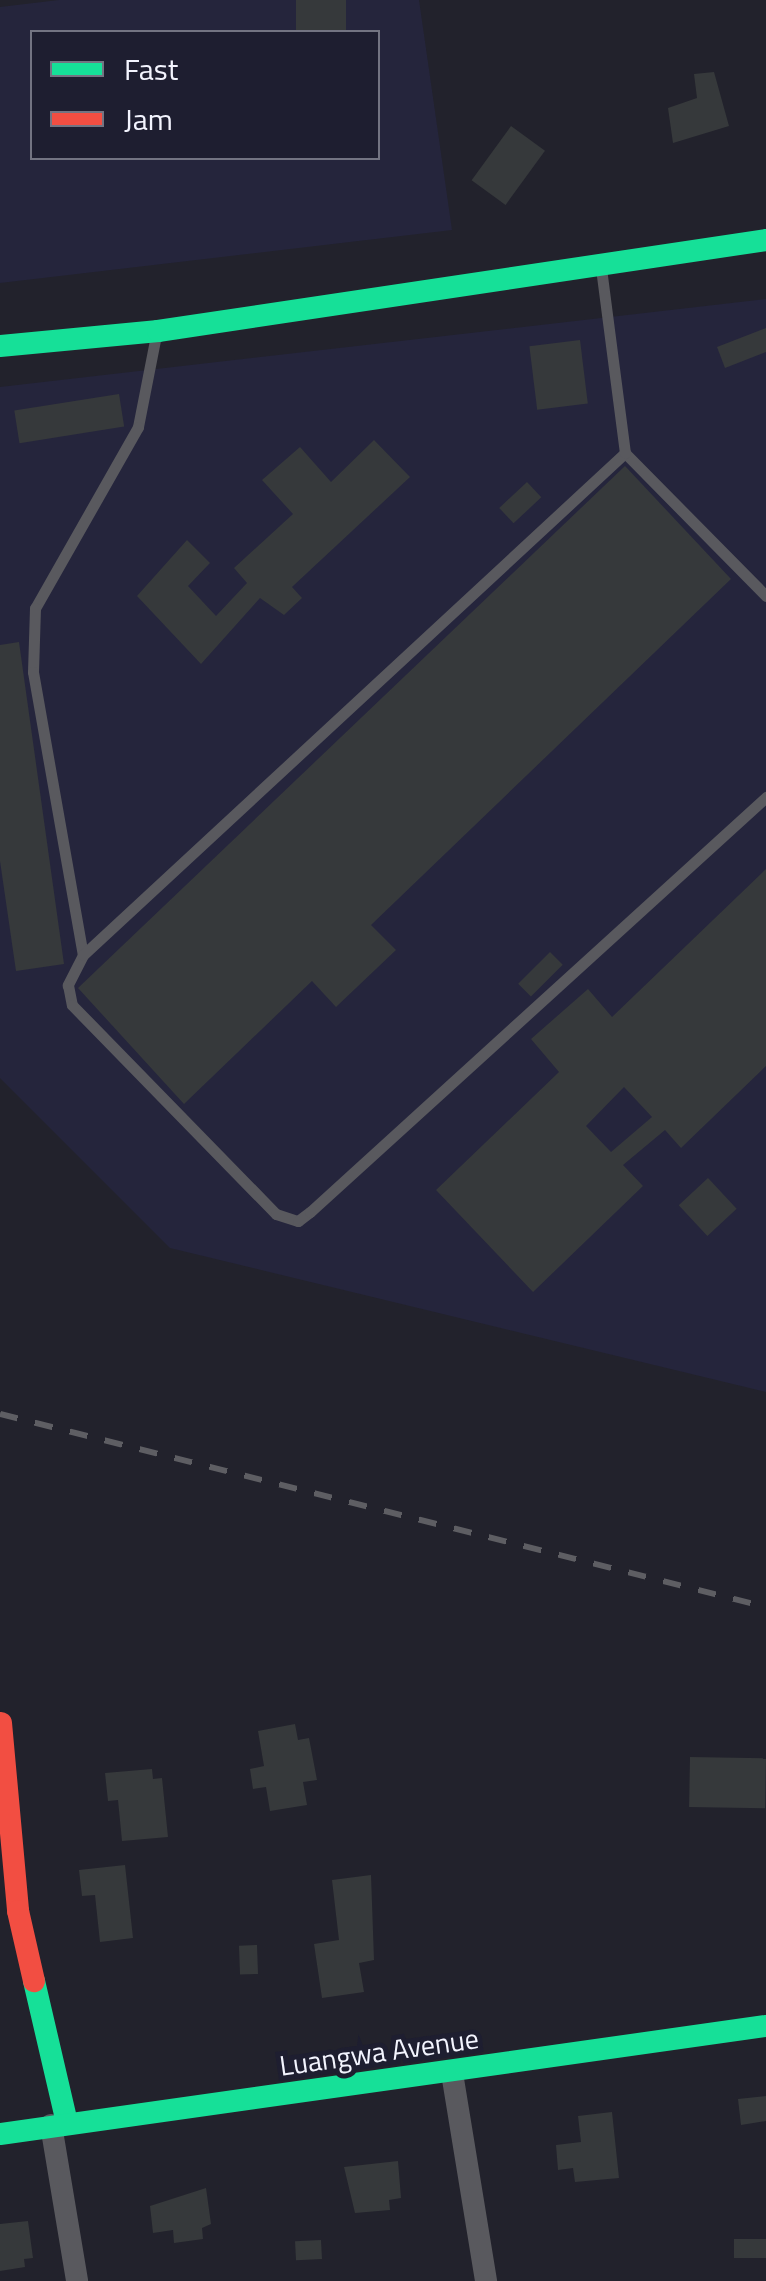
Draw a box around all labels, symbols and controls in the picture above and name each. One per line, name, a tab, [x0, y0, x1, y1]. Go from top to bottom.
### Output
legend	[30, 30, 380, 160]
text: Fast	[124, 46, 178, 92]
text: Jam	[124, 96, 173, 142]
street label: Luangwa Avenue	[277, 2021, 481, 2083]

